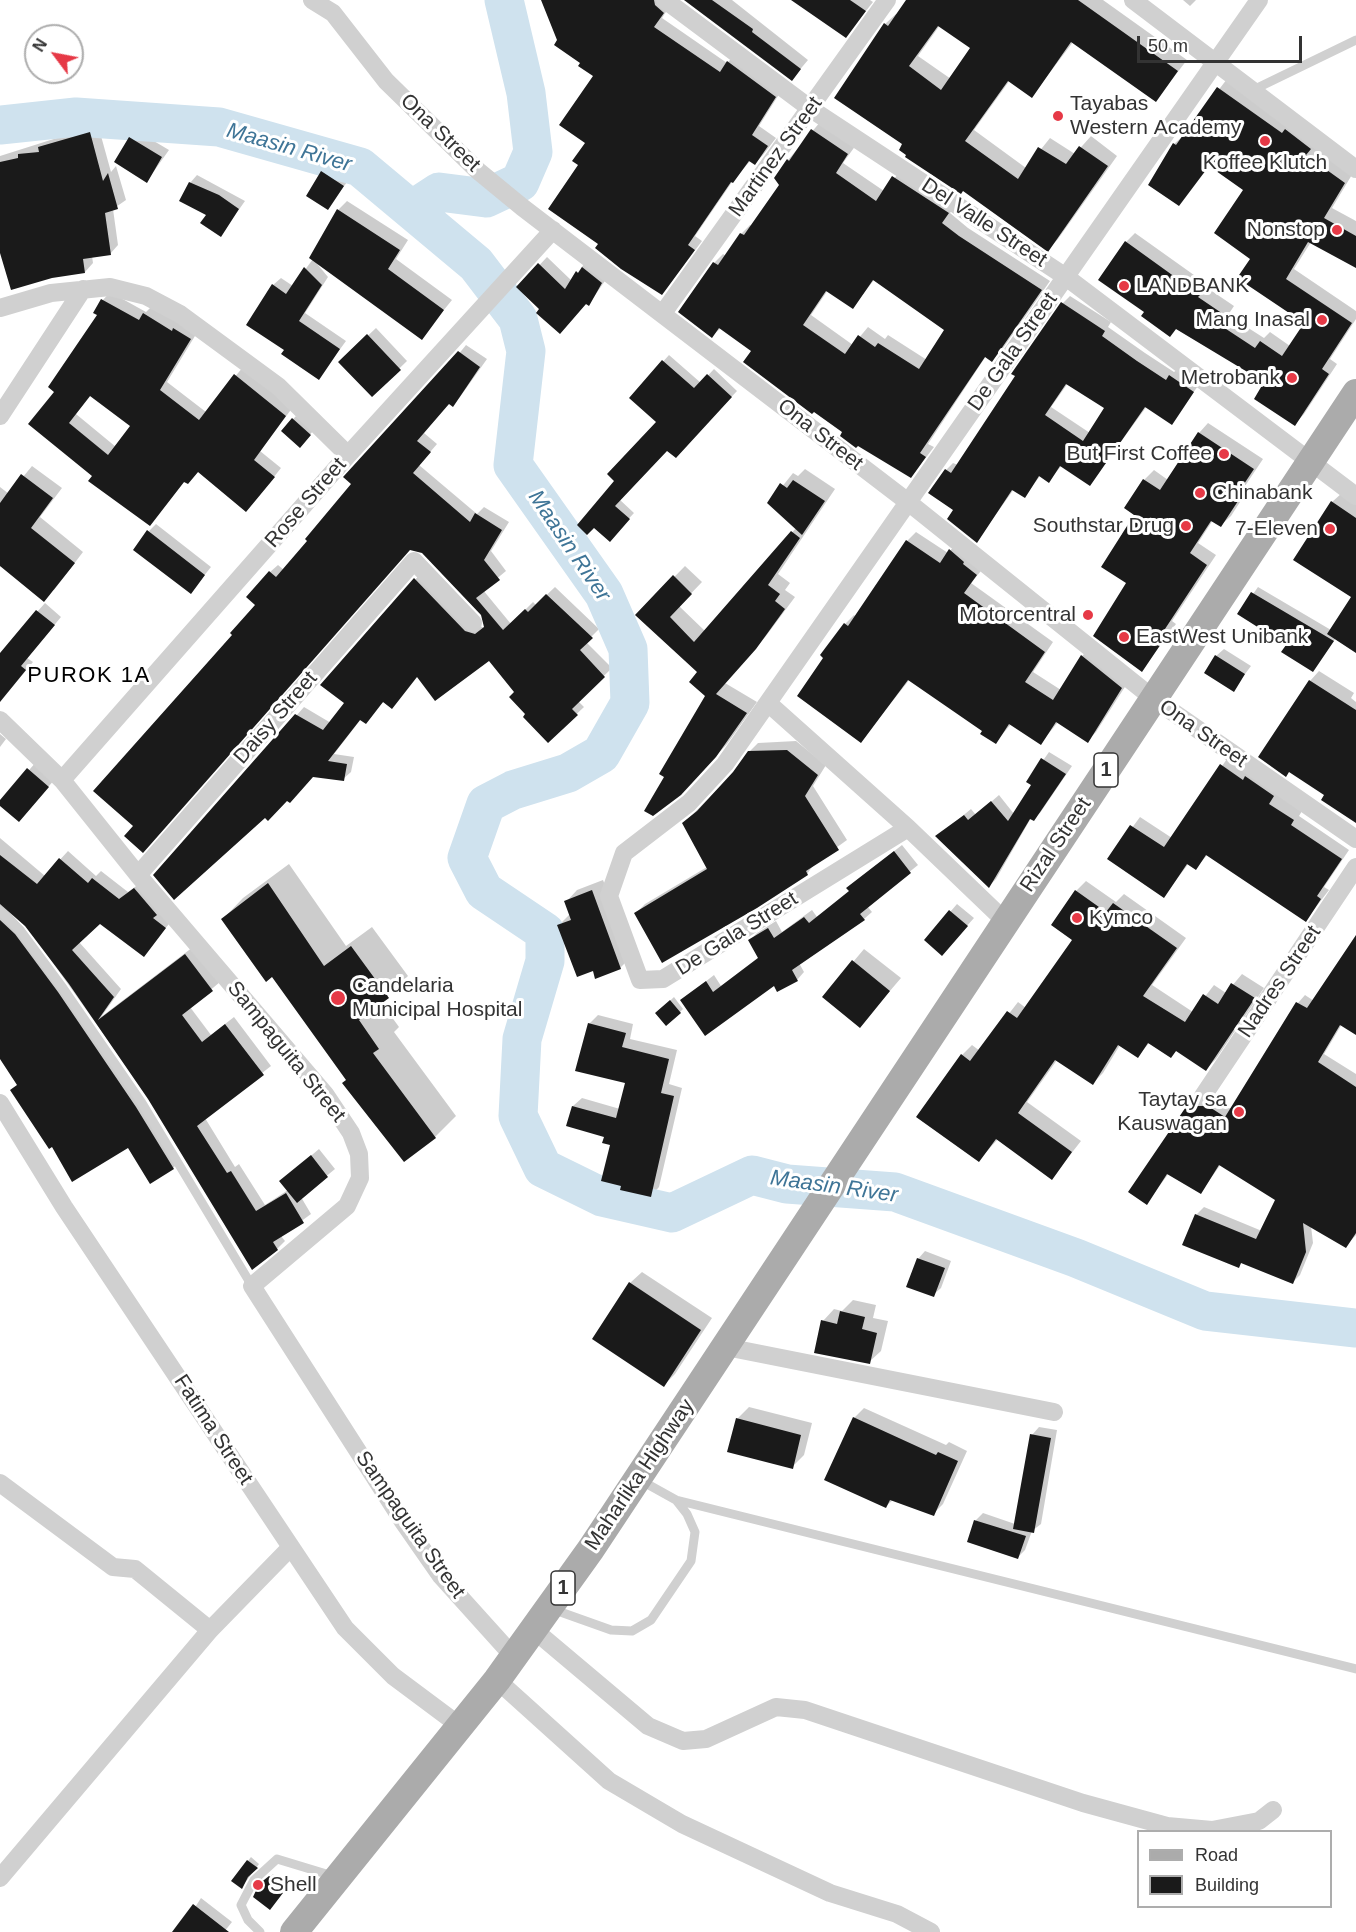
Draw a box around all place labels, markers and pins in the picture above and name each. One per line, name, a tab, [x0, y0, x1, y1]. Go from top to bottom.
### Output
place label: Tayabas Western Academy	[1070, 91, 1241, 141]
marker: Tayabas Western Academy	[1051, 109, 1065, 123]
marker: Koffee Klutch	[1258, 134, 1272, 148]
place label: Koffee Klutch	[1203, 150, 1327, 176]
place label: Nonstop	[1247, 217, 1325, 243]
marker: Nonstop	[1330, 223, 1344, 237]
place label: LANDBANK	[1136, 273, 1249, 299]
marker: LANDBANK	[1117, 279, 1131, 293]
place label: Mang Inasal	[1196, 307, 1310, 333]
marker: Mang Inasal	[1315, 313, 1329, 327]
place label: Metrobank	[1181, 365, 1280, 391]
marker: Metrobank	[1285, 371, 1299, 385]
place label: But First Coffee	[1066, 441, 1212, 467]
marker: But First Coffee	[1217, 447, 1231, 461]
place label: Chinabank	[1212, 480, 1312, 506]
marker: Chinabank	[1193, 486, 1207, 500]
place label: Southstar Drug	[1033, 513, 1174, 539]
place label: 7-Eleven	[1235, 516, 1318, 542]
marker: Southstar Drug	[1179, 519, 1193, 533]
marker: 7-Eleven	[1323, 522, 1337, 536]
place label: Motorcentral	[959, 602, 1076, 628]
marker: Motorcentral	[1081, 608, 1095, 622]
place label: EastWest Unibank	[1136, 624, 1308, 650]
marker: EastWest Unibank	[1117, 630, 1131, 644]
place label: Kymco	[1089, 905, 1153, 931]
marker: Kymco	[1070, 911, 1084, 925]
place label: Candelaria Municipal Hospital	[352, 973, 522, 1023]
marker: Candelaria Municipal Hospital	[329, 989, 347, 1007]
place label: Taytay sa Kauswagan	[1117, 1087, 1227, 1137]
marker: Taytay sa Kauswagan	[1232, 1105, 1246, 1119]
place label: Shell	[270, 1872, 317, 1898]
marker: Shell	[251, 1878, 265, 1892]

